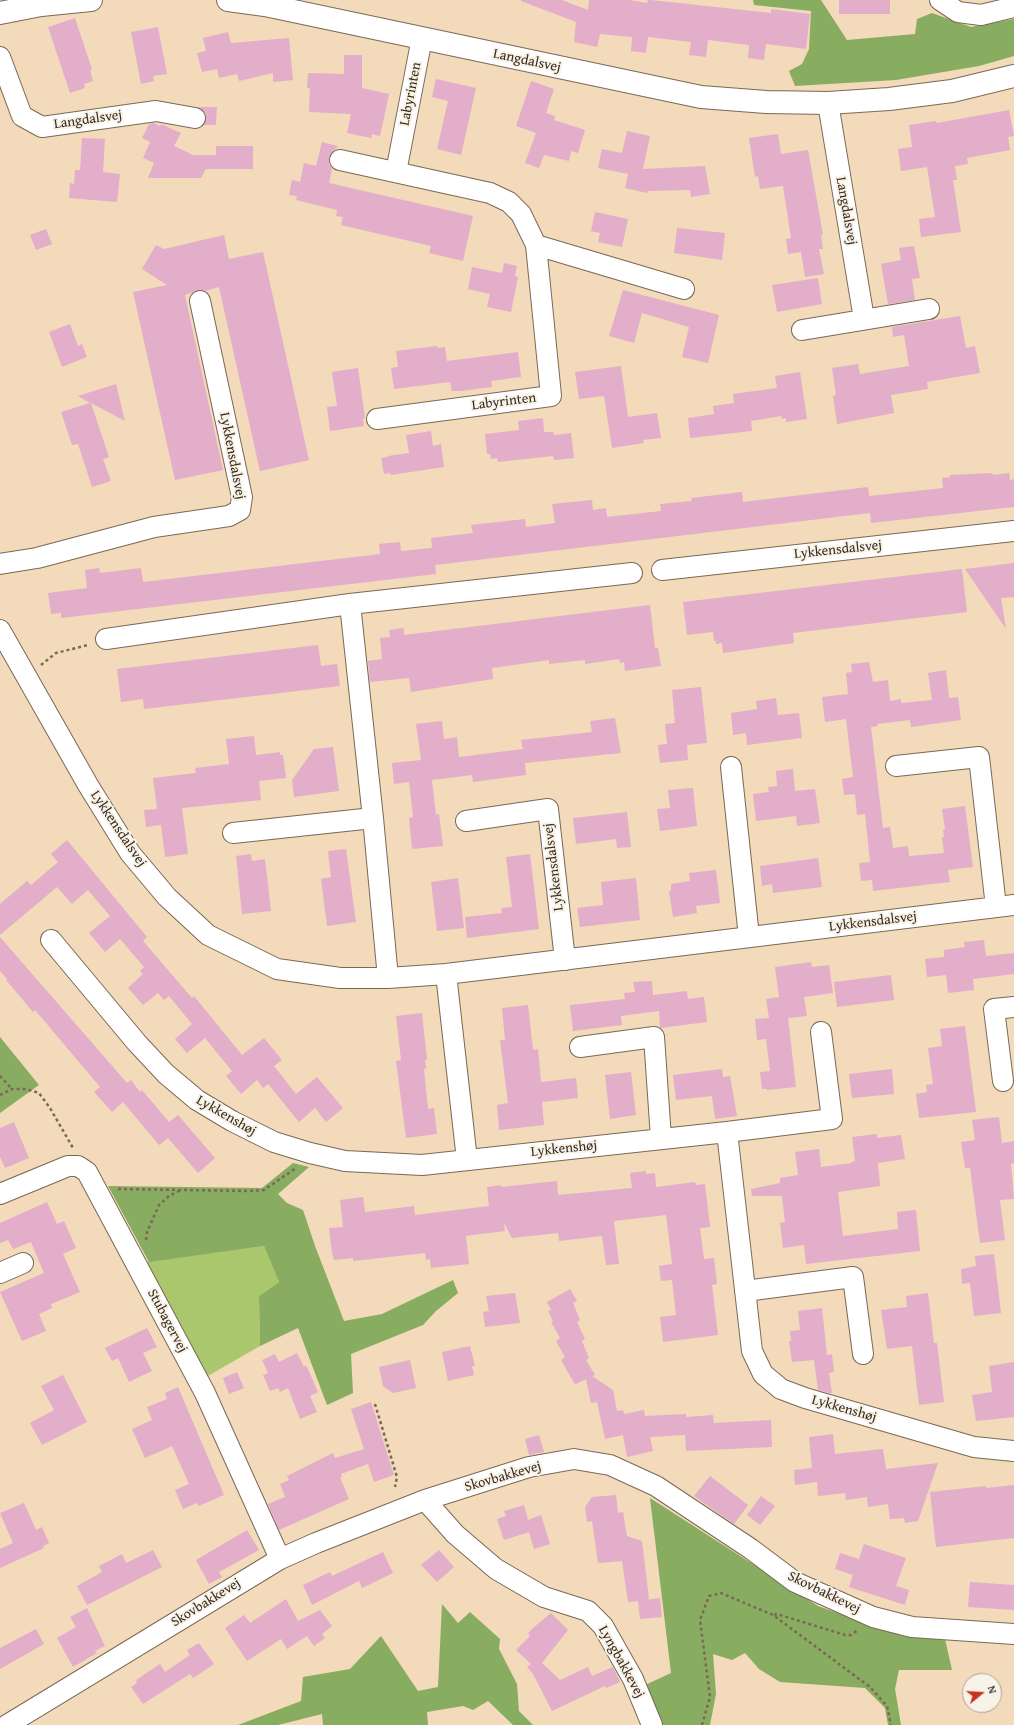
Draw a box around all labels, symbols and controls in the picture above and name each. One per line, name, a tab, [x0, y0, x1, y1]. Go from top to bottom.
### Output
street label: Langdalsvej	[492, 46, 562, 76]
street label: Labyrinten	[397, 61, 425, 127]
street label: Langdalsvej	[53, 107, 123, 133]
street label: Langdalsvej	[832, 176, 860, 246]
street label: Labyrinten	[471, 390, 537, 414]
street label: Lykkensdalsvej	[215, 411, 249, 501]
street label: Lykkensdalsvej	[793, 537, 883, 563]
street label: Lykkensdalsvej	[86, 788, 150, 870]
street label: Lykkensdalsvej	[540, 822, 568, 912]
street label: Lykkensdalsvej	[828, 908, 918, 936]
street label: Lykkenshøj	[193, 1092, 259, 1140]
street label: Lykkenshøj	[530, 1137, 598, 1161]
street label: Stubagervej	[143, 1286, 191, 1356]
street label: Lykkenshøj	[810, 1392, 878, 1426]
street label: Skovbakkevej	[463, 1458, 543, 1496]
street label: Skovbakkevej	[785, 1568, 863, 1618]
street label: Skovbakkevej	[168, 1575, 244, 1631]
street label: Lyngbakkevej	[594, 1623, 648, 1701]
north arrow	[962, 1673, 1002, 1713]
text: N	[984, 1684, 1001, 1696]

